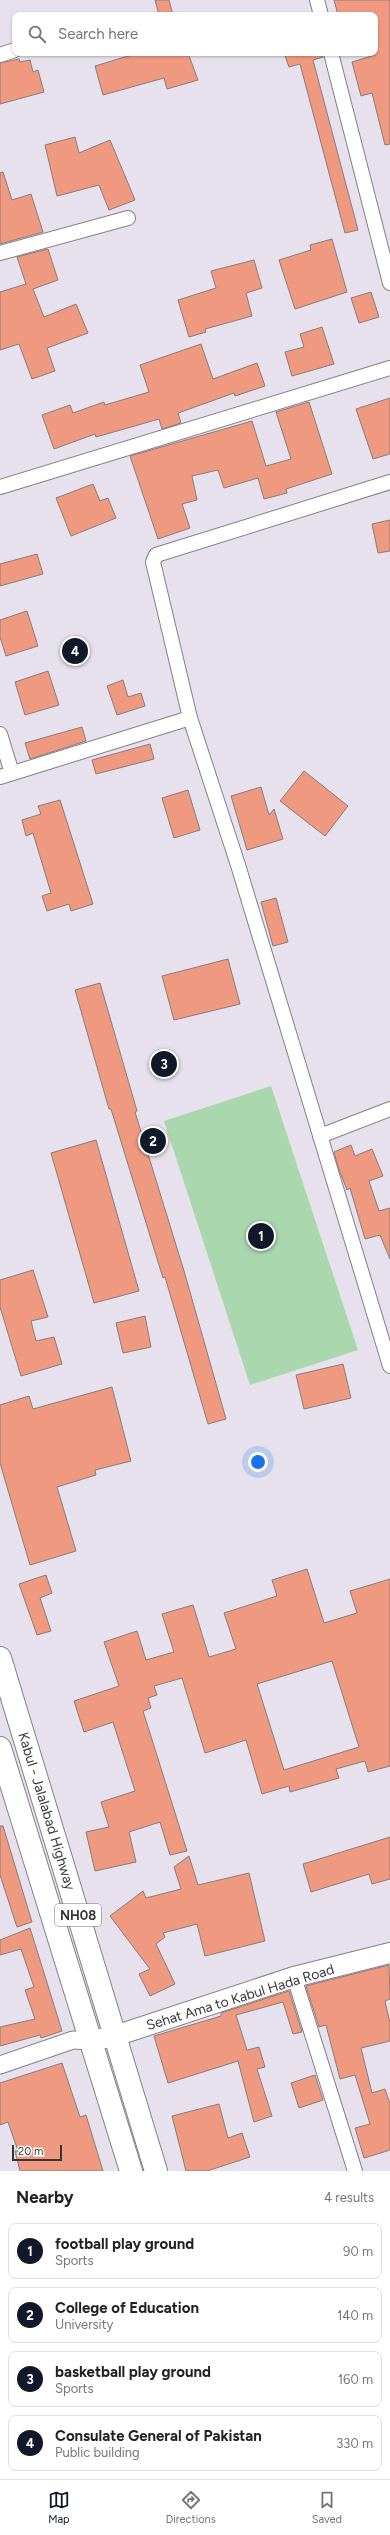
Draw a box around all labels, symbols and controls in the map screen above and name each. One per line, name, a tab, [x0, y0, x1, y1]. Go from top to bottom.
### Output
search box	[12, 12, 378, 56]
icon: search	[26, 23, 48, 45]
text: Search here	[58, 25, 138, 43]
pin: 4	[62, 636, 88, 666]
pin: 3	[151, 1049, 177, 1079]
pin: 2	[140, 1126, 166, 1156]
pin: 1	[248, 1221, 274, 1251]
your location	[248, 1452, 268, 1472]
street label: Kabul - Jalalabad Highway	[14, 1730, 79, 1893]
road number: NH08	[55, 1904, 101, 1926]
street label: Sehat Ama to Kabul Hada Road	[144, 1961, 336, 2034]
scale bar	[12, 2143, 62, 2162]
text: 20 m	[18, 2145, 43, 2158]
text: Nearby	[16, 2187, 74, 2207]
text: 4 results	[324, 2190, 374, 2205]
text: football play ground	[55, 2235, 194, 2253]
text: 1	[27, 2244, 33, 2259]
text: 90 m	[343, 2244, 373, 2259]
text: Sports	[55, 2253, 94, 2268]
text: College of Education	[55, 2299, 199, 2317]
text: 2	[26, 2308, 34, 2323]
text: 140 m	[337, 2308, 373, 2323]
text: University	[55, 2317, 113, 2332]
text: basketball play ground	[55, 2363, 211, 2381]
text: 3	[26, 2372, 34, 2387]
text: 160 m	[338, 2372, 373, 2387]
text: Sports	[55, 2381, 94, 2396]
text: Consulate General of Pakistan	[55, 2427, 262, 2445]
text: 4	[26, 2436, 34, 2451]
text: 330 m	[336, 2436, 373, 2451]
text: Public building	[55, 2445, 140, 2460]
tab: Map	[48, 2489, 70, 2526]
tab: Directions	[166, 2489, 216, 2526]
tab: Saved	[312, 2489, 342, 2526]

